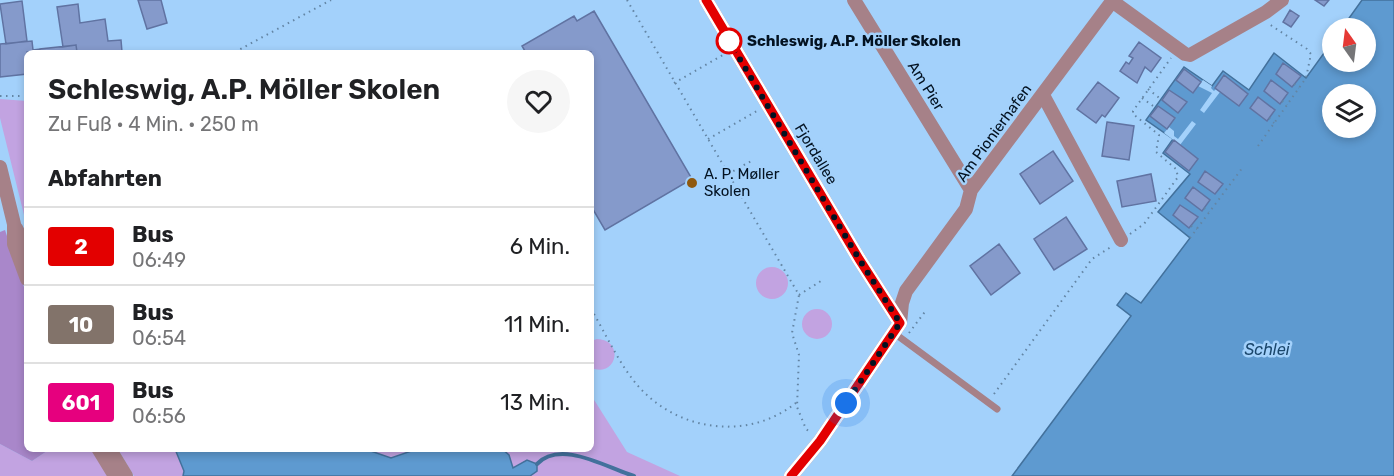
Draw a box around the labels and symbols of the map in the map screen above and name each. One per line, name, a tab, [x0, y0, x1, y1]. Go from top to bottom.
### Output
north arrow	[1322, 18, 1376, 72]
marker: Schleswig, A.P. Möller Skolen	[716, 28, 742, 54]
place label: Schleswig, A.P. Möller Skolen	[747, 32, 961, 50]
street label: Am Pier	[904, 58, 948, 114]
street label: Am Pionierhafen	[953, 81, 1035, 185]
street label: Fjordallee	[791, 120, 841, 188]
place label: A. P. Møller Skolen	[704, 165, 780, 200]
marker: A. P. Møller Skolen	[685, 176, 699, 190]
water label: Schlei	[1244, 340, 1291, 359]
your location	[831, 388, 861, 418]

